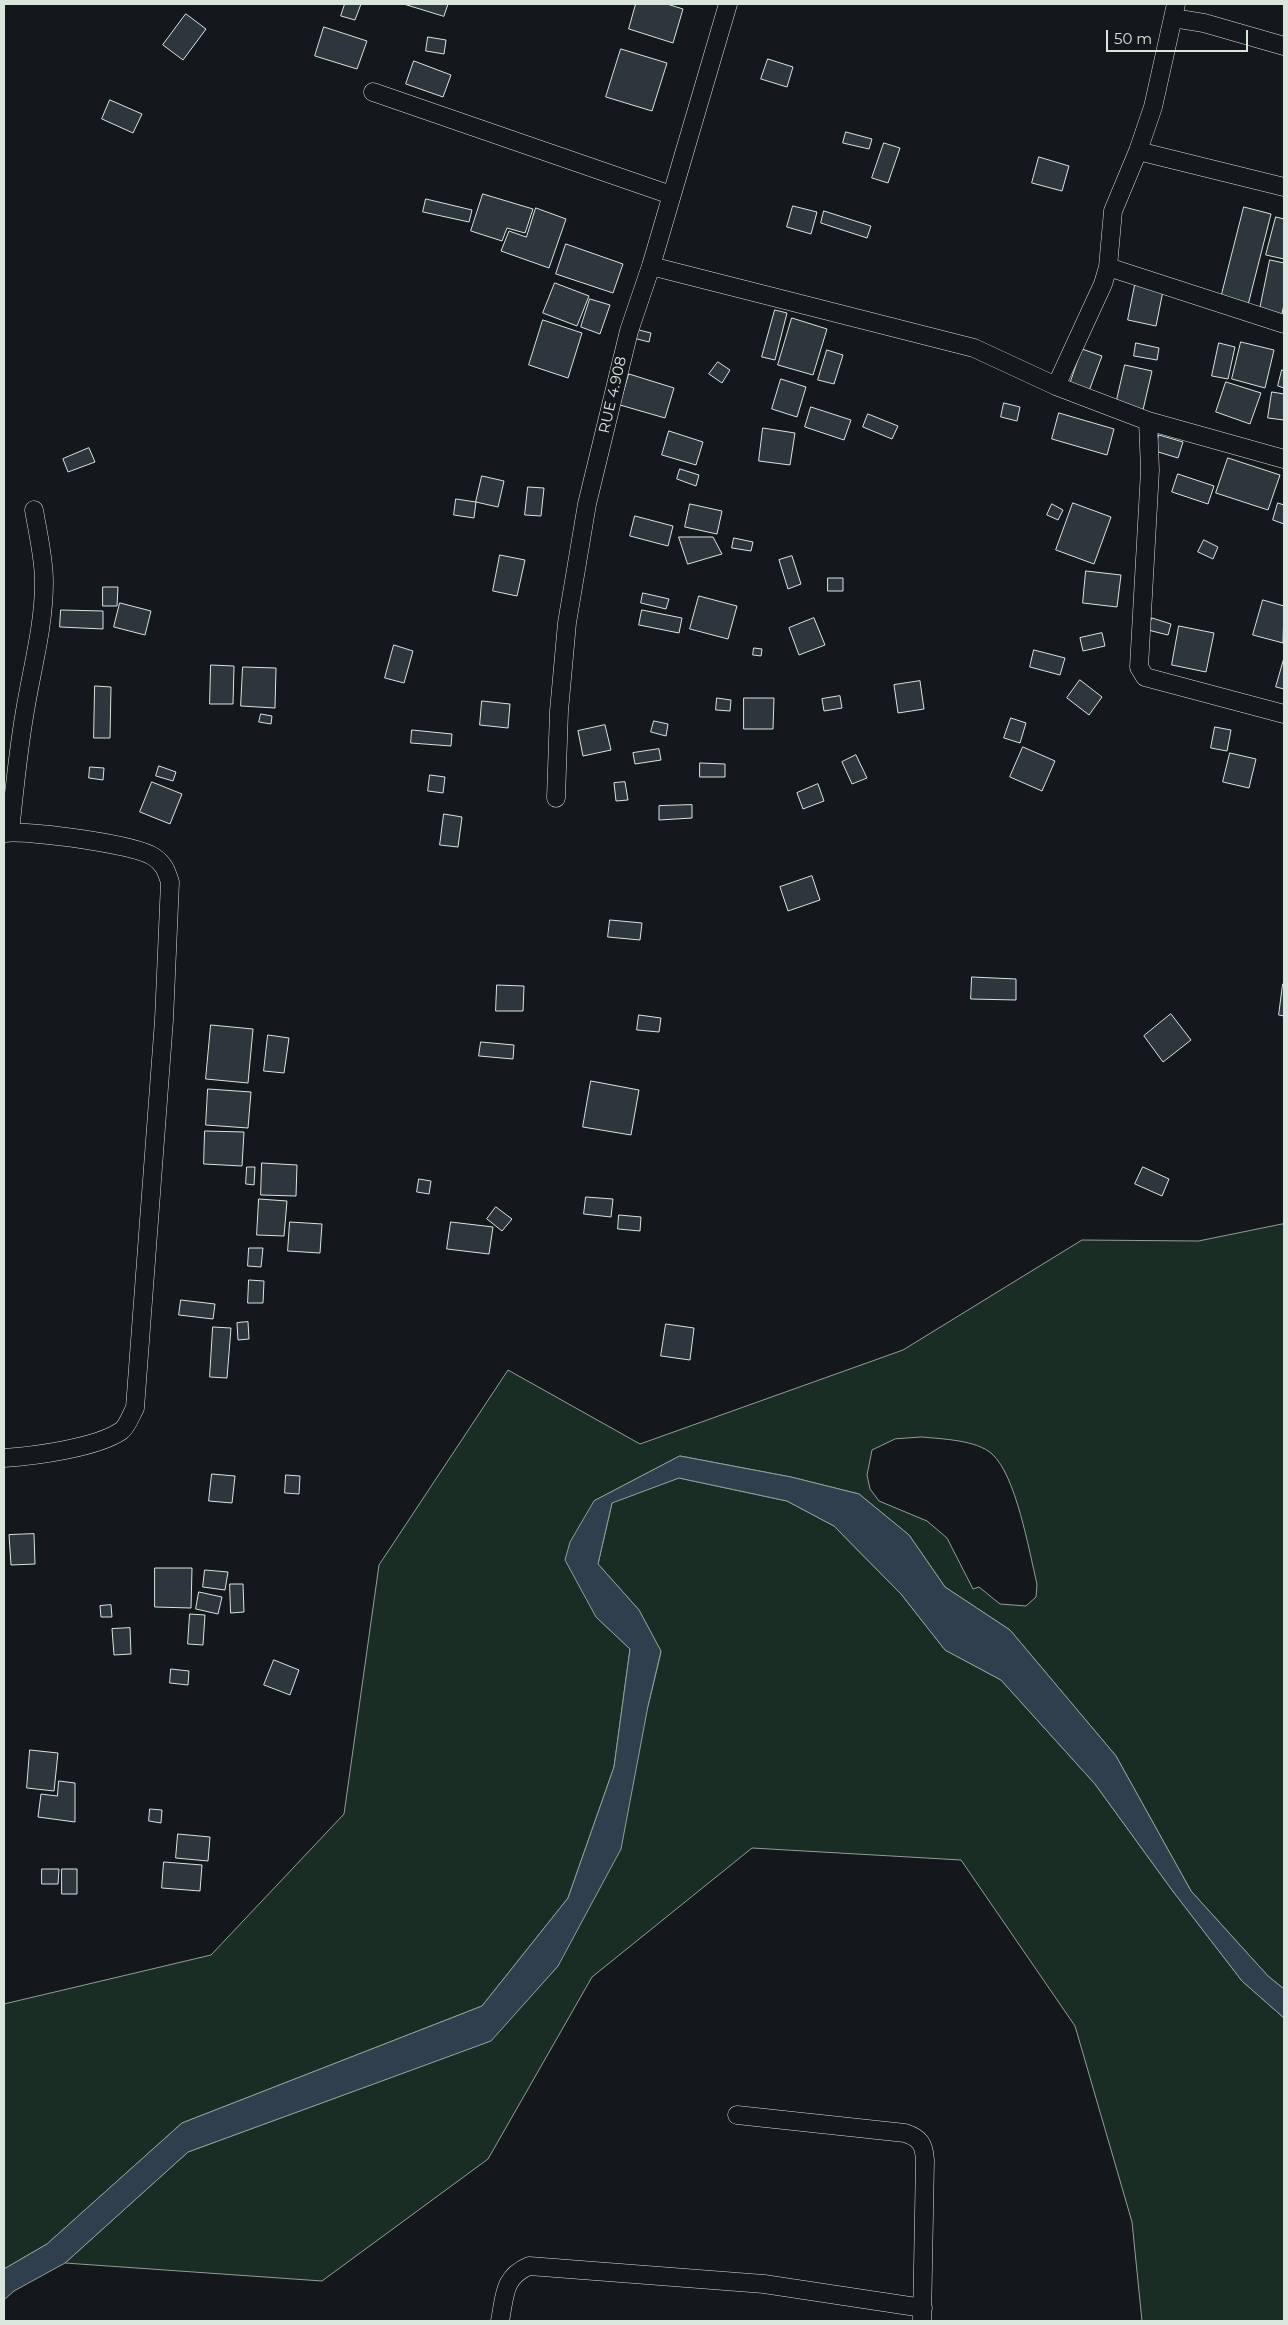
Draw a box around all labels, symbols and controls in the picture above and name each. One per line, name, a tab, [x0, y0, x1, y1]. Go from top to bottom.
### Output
scale bar	[1108, 20, 1250, 52]
text: 50 m	[1114, 29, 1152, 48]
street label: RUE 4.908	[595, 355, 631, 435]

